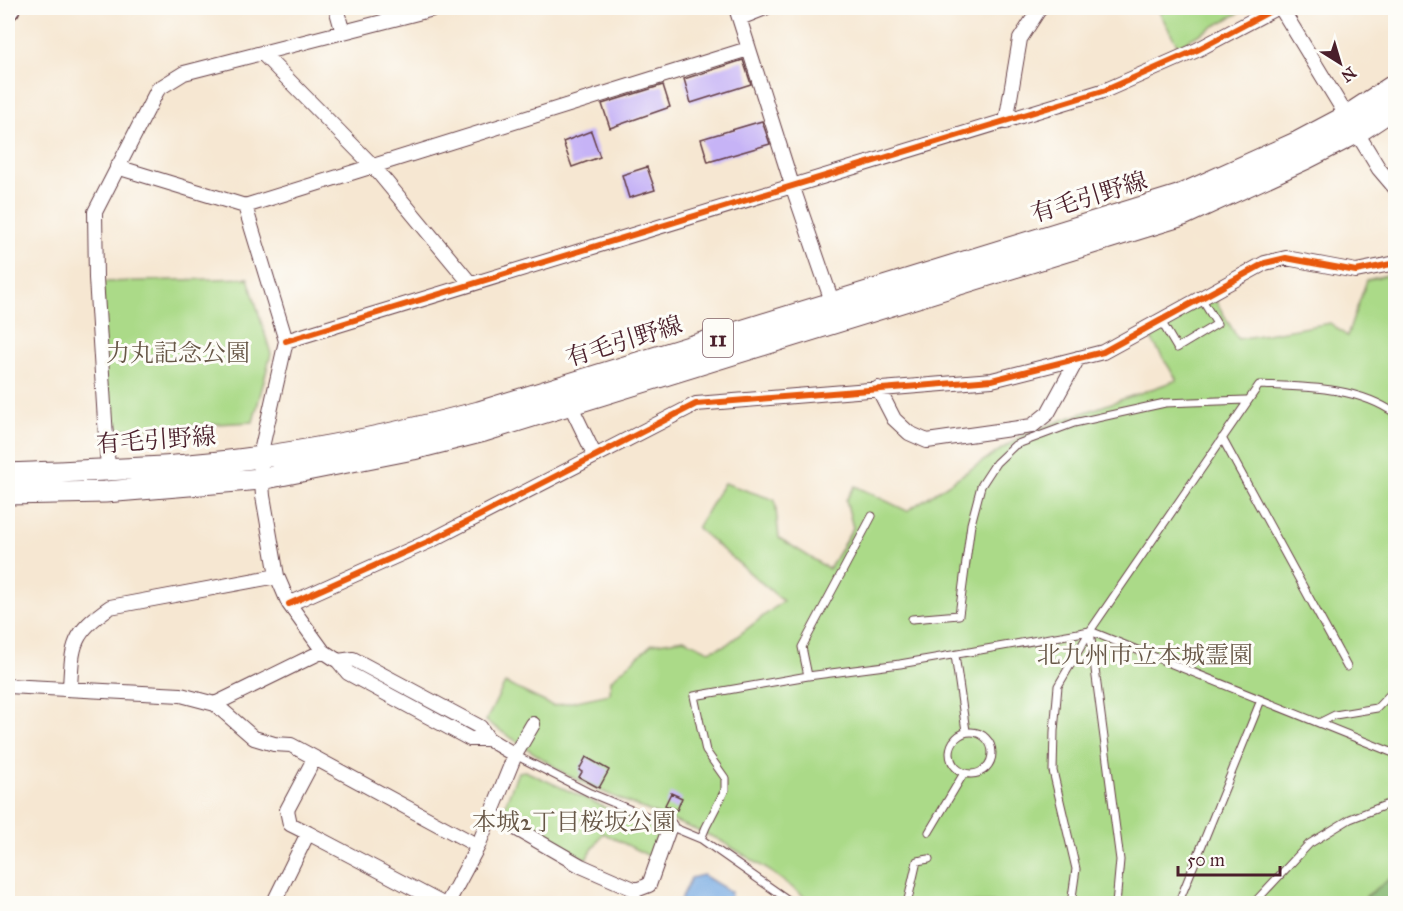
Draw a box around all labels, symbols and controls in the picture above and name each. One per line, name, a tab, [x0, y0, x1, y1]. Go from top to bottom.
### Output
north arrow	[1310, 33, 1370, 93]
text: N	[1337, 63, 1360, 87]
street label: 有毛引野線	[1027, 165, 1151, 229]
street label: 有毛引野線	[562, 309, 686, 373]
road number: 11	[703, 319, 733, 357]
park label: 力丸記念公園	[106, 338, 250, 368]
street label: 有毛引野線	[95, 421, 217, 459]
park label: 北九州市立本城霊園	[1037, 640, 1253, 670]
park label: 本城2丁目桜坂公園	[472, 807, 676, 837]
scale bar	[1178, 839, 1280, 877]
text: 50 m	[1187, 849, 1225, 871]

